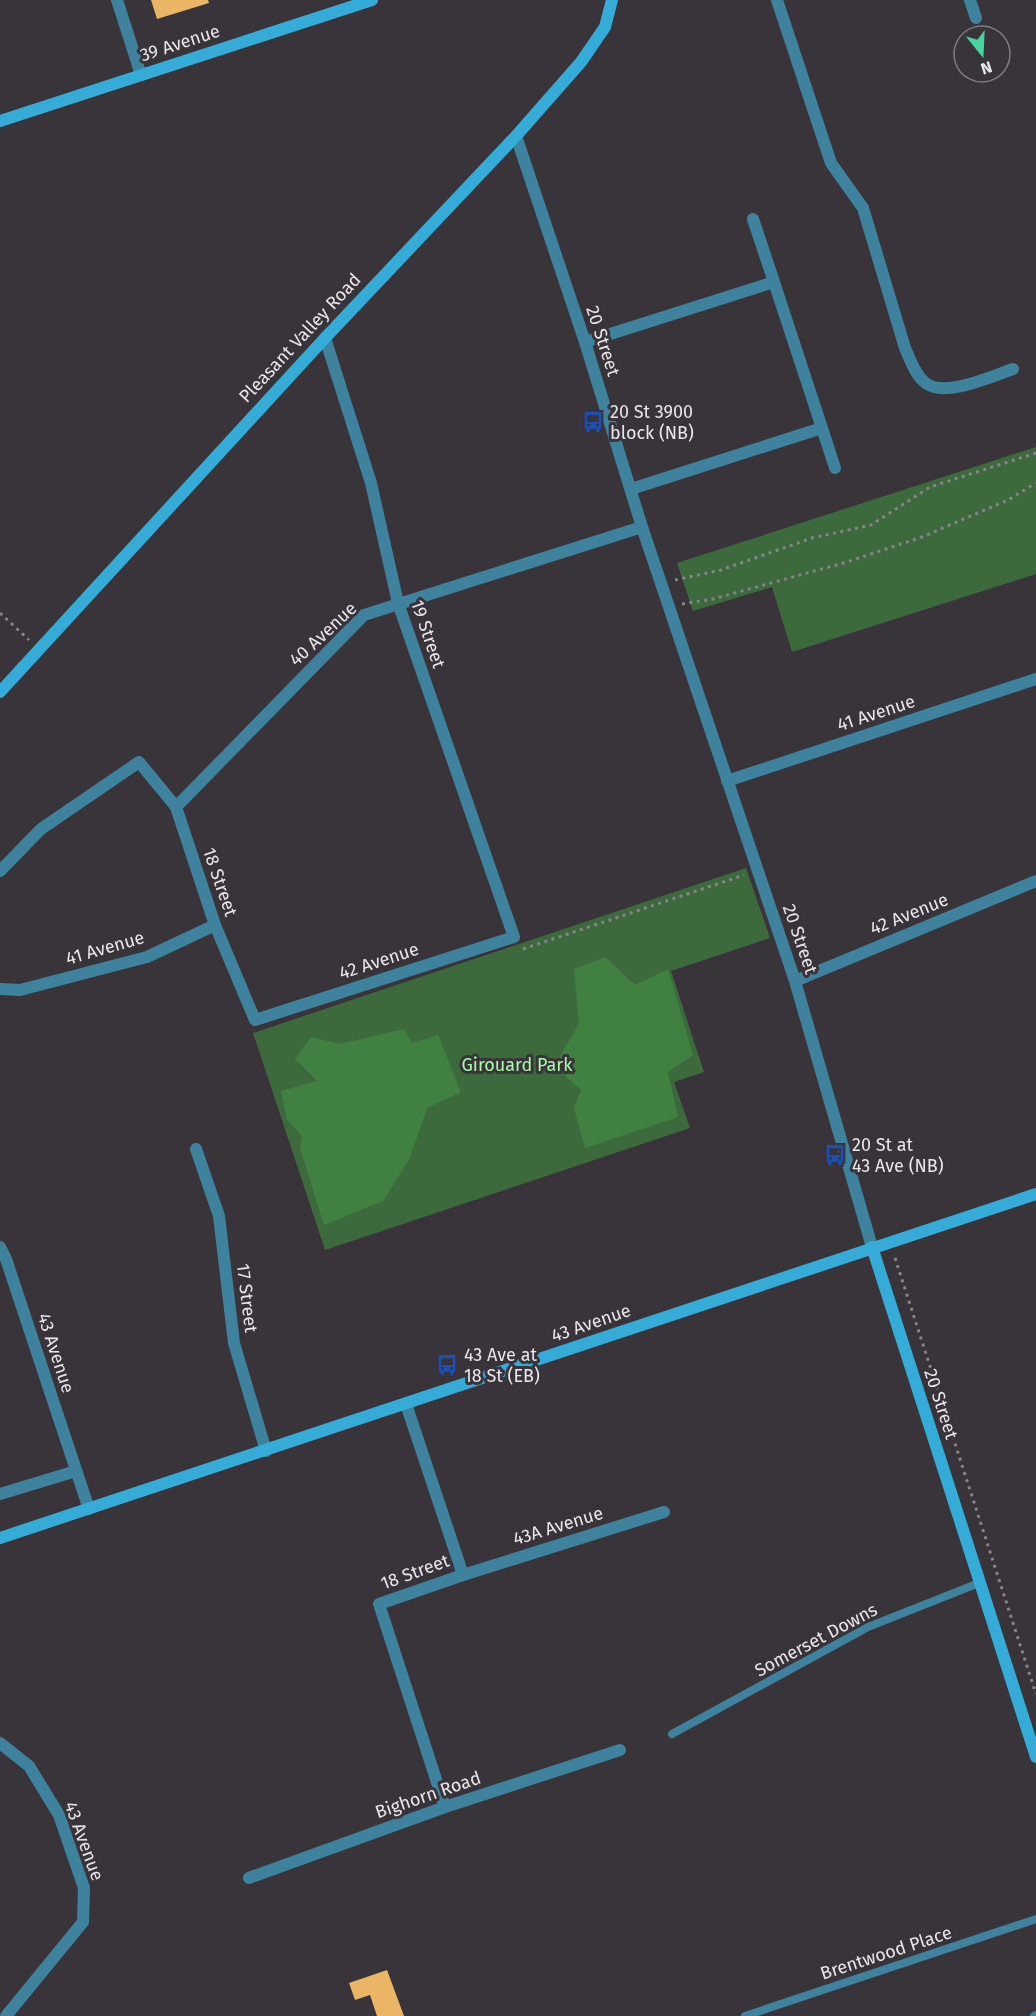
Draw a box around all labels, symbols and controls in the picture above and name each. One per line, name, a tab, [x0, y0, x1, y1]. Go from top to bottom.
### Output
street label: 39 Avenue	[137, 20, 223, 66]
north arrow	[952, 24, 1012, 84]
text: N	[979, 57, 994, 78]
street label: Pleasant Valley Road	[234, 269, 366, 407]
street label: 20 Street	[581, 303, 625, 379]
place label: 20 St 3900 block (NB)	[610, 401, 694, 444]
bus stop icon: 20 St 3900 block (NB)	[581, 410, 605, 434]
street label: 40 Avenue	[285, 597, 361, 671]
street label: 19 Street	[406, 597, 450, 672]
street label: 41 Avenue	[834, 690, 918, 736]
street label: 18 Street	[198, 845, 242, 920]
street label: 42 Avenue	[867, 888, 951, 940]
street label: 20 Street	[778, 901, 822, 977]
street label: 41 Avenue	[63, 926, 147, 970]
street label: 42 Avenue	[336, 938, 422, 984]
park label: Girouard Park	[462, 1054, 573, 1076]
place label: 20 St at 43 Ave (NB)	[852, 1134, 944, 1177]
bus stop icon: 20 St at 43 Ave (NB)	[823, 1143, 847, 1167]
street label: 17 Street	[232, 1262, 262, 1334]
street label: 43 Avenue	[548, 1299, 634, 1347]
street label: 43 Avenue	[33, 1310, 79, 1396]
place label: 43 Ave at 18 St (EB)	[464, 1344, 540, 1387]
bus stop icon: 43 Ave at 18 St (EB)	[435, 1353, 459, 1377]
street label: 20 Street	[919, 1366, 963, 1442]
street label: 43A Avenue	[510, 1502, 606, 1550]
street label: 18 Street	[378, 1549, 453, 1595]
street label: Somerset Downs	[751, 1598, 881, 1682]
street label: Bighorn Road	[372, 1767, 484, 1823]
street label: 43 Avenue	[60, 1798, 108, 1884]
street label: Brentwood Place	[817, 1921, 955, 1985]

